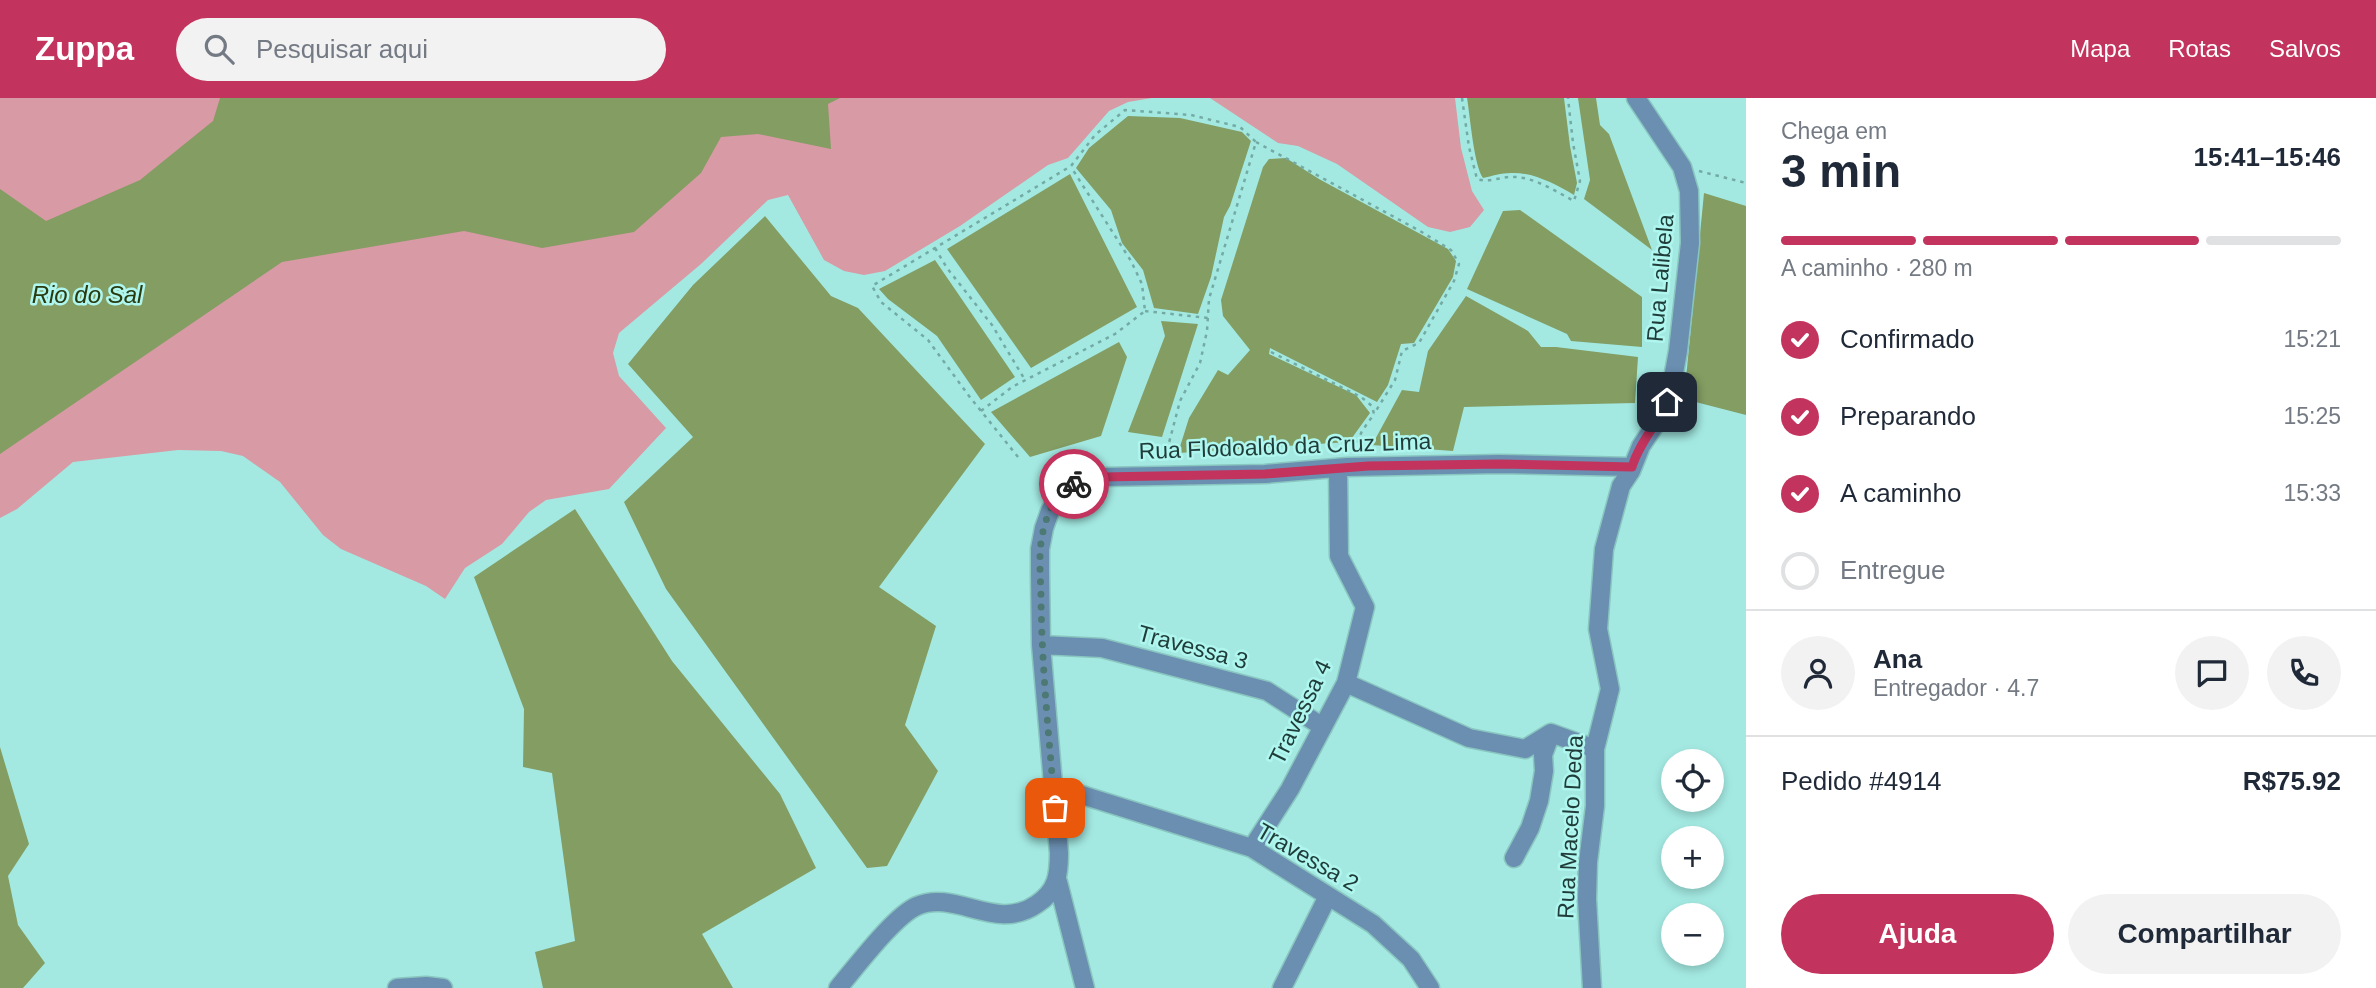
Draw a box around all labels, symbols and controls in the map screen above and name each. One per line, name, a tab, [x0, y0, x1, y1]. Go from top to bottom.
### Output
search box	[176, 18, 666, 81]
text: Zuppa	[35, 30, 134, 67]
icon: search	[200, 30, 238, 68]
text: Pesquisar aqui	[256, 34, 428, 64]
text: Mapa	[2070, 35, 2130, 62]
text: Rotas	[2168, 35, 2231, 62]
text: Salvos	[2269, 35, 2341, 62]
text: Chega em	[1781, 118, 1887, 144]
text: 15:41–15:46	[2194, 142, 2341, 172]
text: 3 min	[1781, 145, 1901, 197]
street label: Rua Lalibela	[1641, 213, 1679, 343]
text: A caminho · 280 m	[1781, 255, 1973, 281]
water label: Rio do Sal	[32, 281, 143, 308]
icon: check	[1781, 321, 1819, 359]
text: Confirmado	[1840, 324, 1974, 354]
text: 15:21	[2283, 326, 2341, 352]
pin	[1637, 372, 1697, 432]
icon: home	[1648, 383, 1686, 421]
icon: check	[1781, 398, 1819, 436]
text: Preparando	[1840, 401, 1976, 431]
text: 15:25	[2283, 403, 2341, 429]
street label: Rua Flodoaldo da Cruz Lima	[1138, 428, 1432, 464]
courier	[1039, 449, 1109, 519]
icon: bike	[1055, 465, 1093, 503]
icon: check	[1781, 475, 1819, 513]
text: A caminho	[1840, 478, 1961, 508]
text: 15:33	[2283, 480, 2341, 506]
text: Entregue	[1840, 555, 1946, 585]
street label: Travessa 3	[1135, 620, 1251, 674]
button: person	[1781, 636, 1855, 710]
button: chat	[2175, 636, 2249, 710]
button: phone	[2267, 636, 2341, 710]
text: Ana	[1873, 644, 1922, 674]
street label: Travessa 4	[1264, 655, 1337, 768]
text: Entregador · 4.7	[1873, 675, 2039, 701]
street label: Rua Macelo Deda	[1552, 734, 1588, 920]
map controls	[1661, 749, 1724, 966]
button: locate	[1661, 749, 1724, 812]
text: Pedido #4914	[1781, 766, 1941, 796]
text: R$75.92	[2243, 766, 2341, 796]
pin	[1025, 778, 1085, 838]
icon: bag	[1036, 789, 1074, 827]
street label: Travessa 2	[1253, 818, 1363, 896]
button: +	[1661, 826, 1724, 889]
button: Ajuda	[1781, 894, 2054, 974]
button: Compartilhar	[2068, 894, 2341, 974]
button: −	[1661, 903, 1724, 966]

